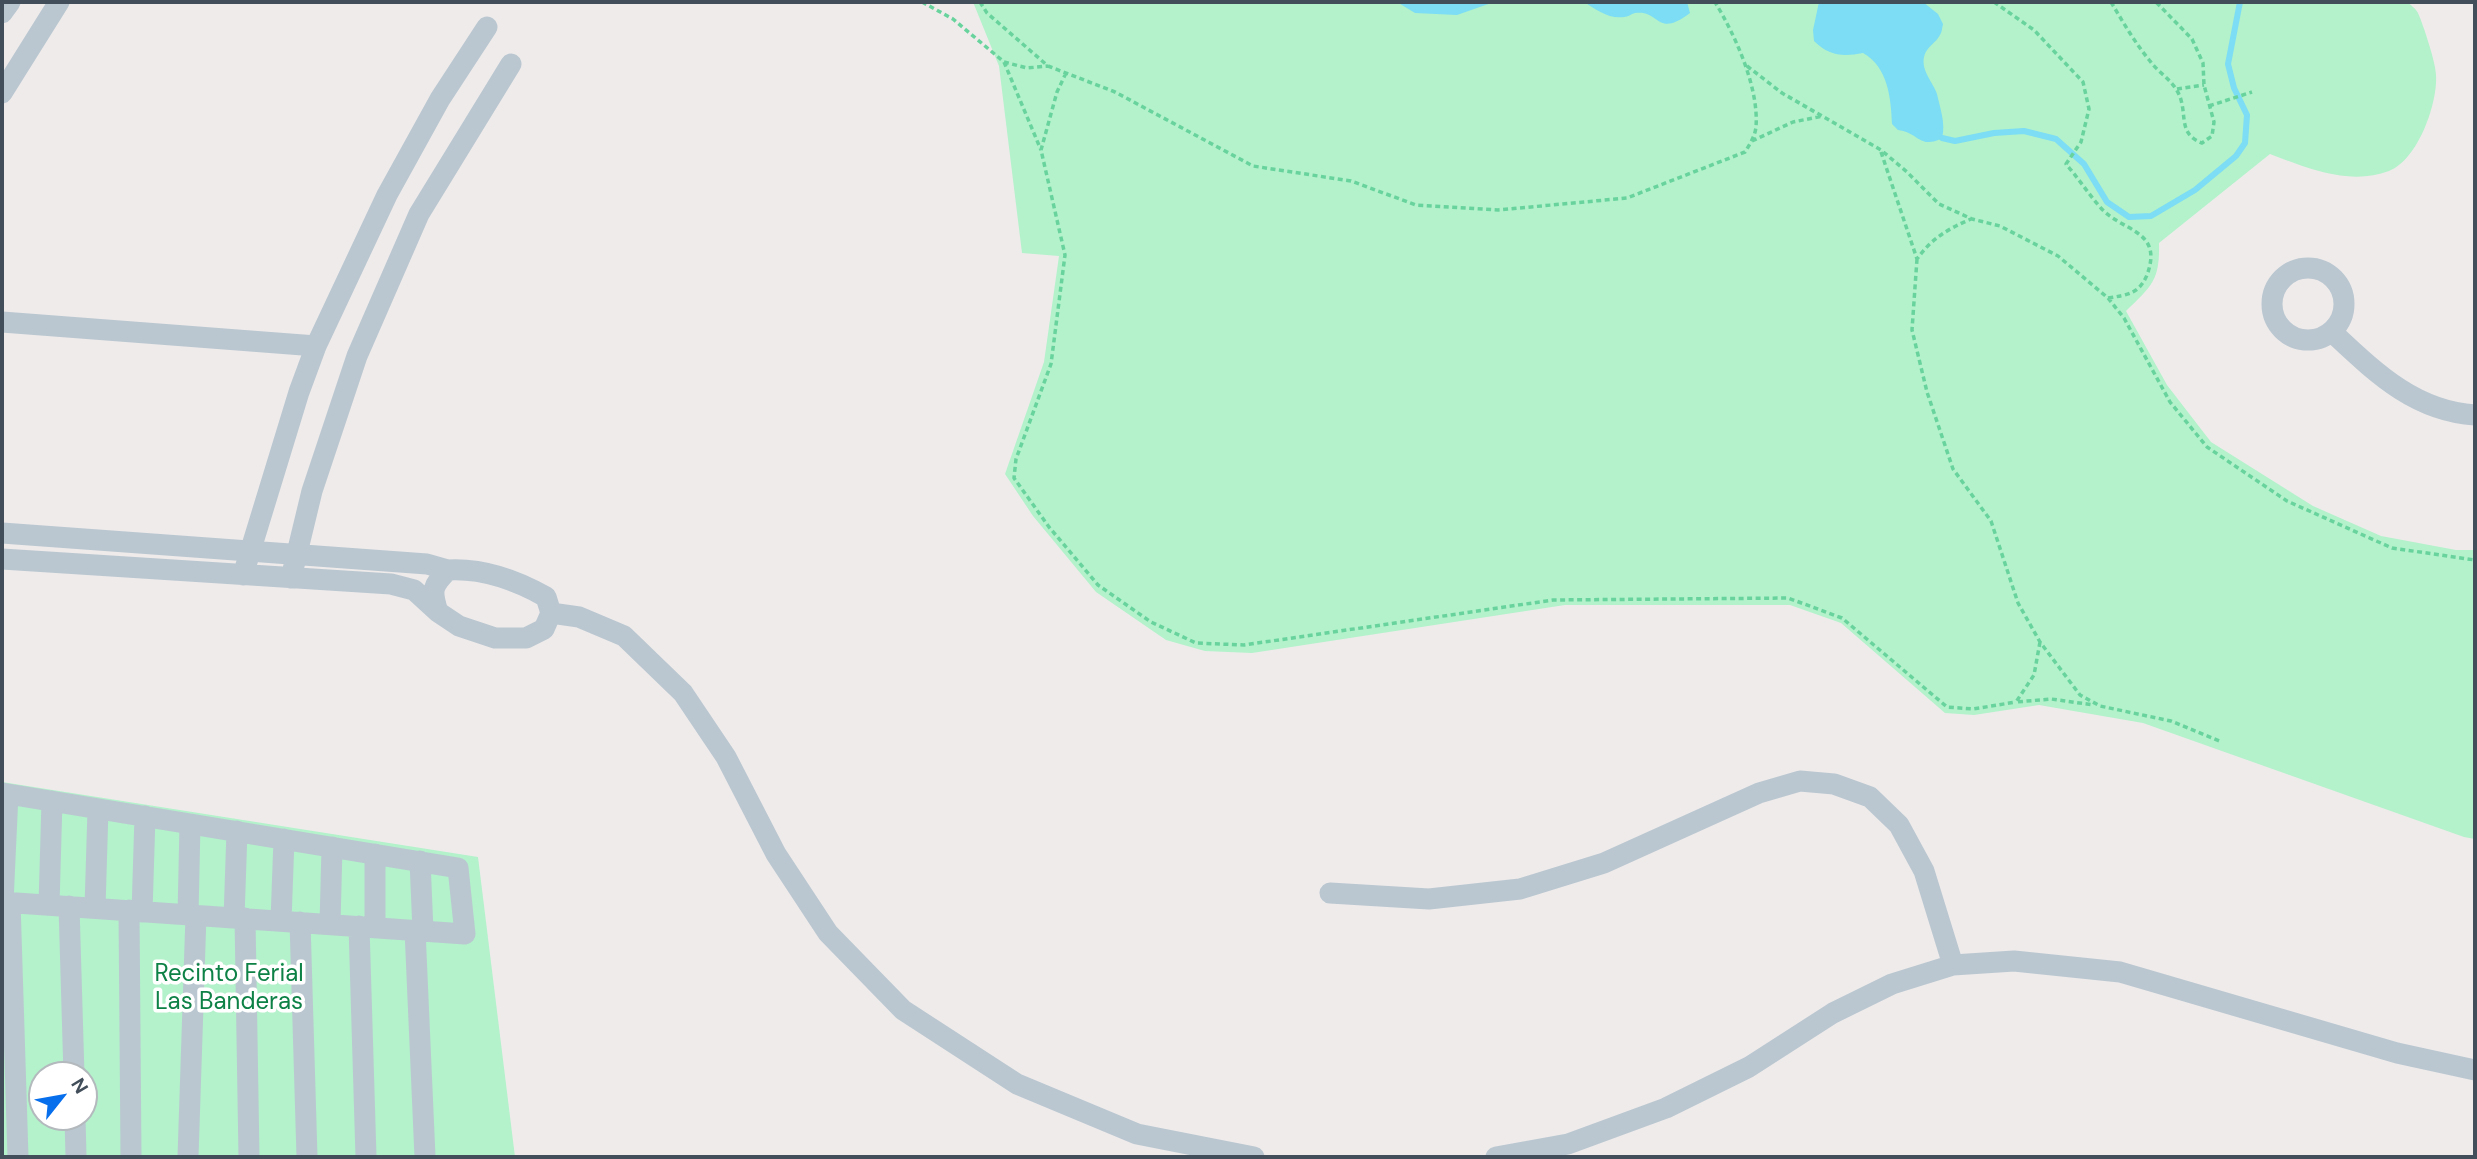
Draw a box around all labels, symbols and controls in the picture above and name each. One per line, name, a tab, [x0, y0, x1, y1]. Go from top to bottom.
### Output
park label: Recinto Ferial Las Banderas	[154, 961, 304, 1017]
north arrow	[28, 1061, 98, 1131]
text: N	[65, 1074, 94, 1098]

